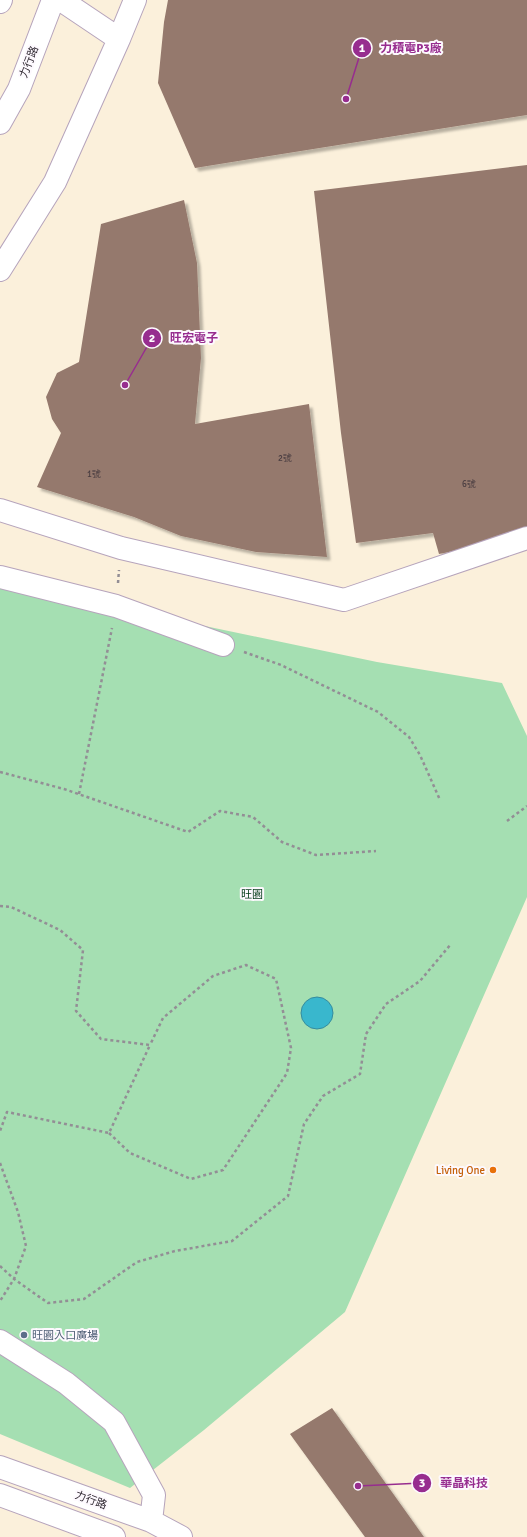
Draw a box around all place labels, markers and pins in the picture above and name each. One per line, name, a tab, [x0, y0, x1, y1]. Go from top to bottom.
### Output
callout: 力積電P3廠	[352, 36, 450, 60]
callout: 旺宏電子	[142, 326, 226, 350]
place label: Living One	[436, 1164, 485, 1177]
marker: Living One	[488, 1165, 498, 1175]
place label: 旺園入口廣場	[32, 1329, 98, 1342]
marker: 旺園入口廣場	[19, 1330, 29, 1340]
callout: 華晶科技	[412, 1471, 496, 1495]

